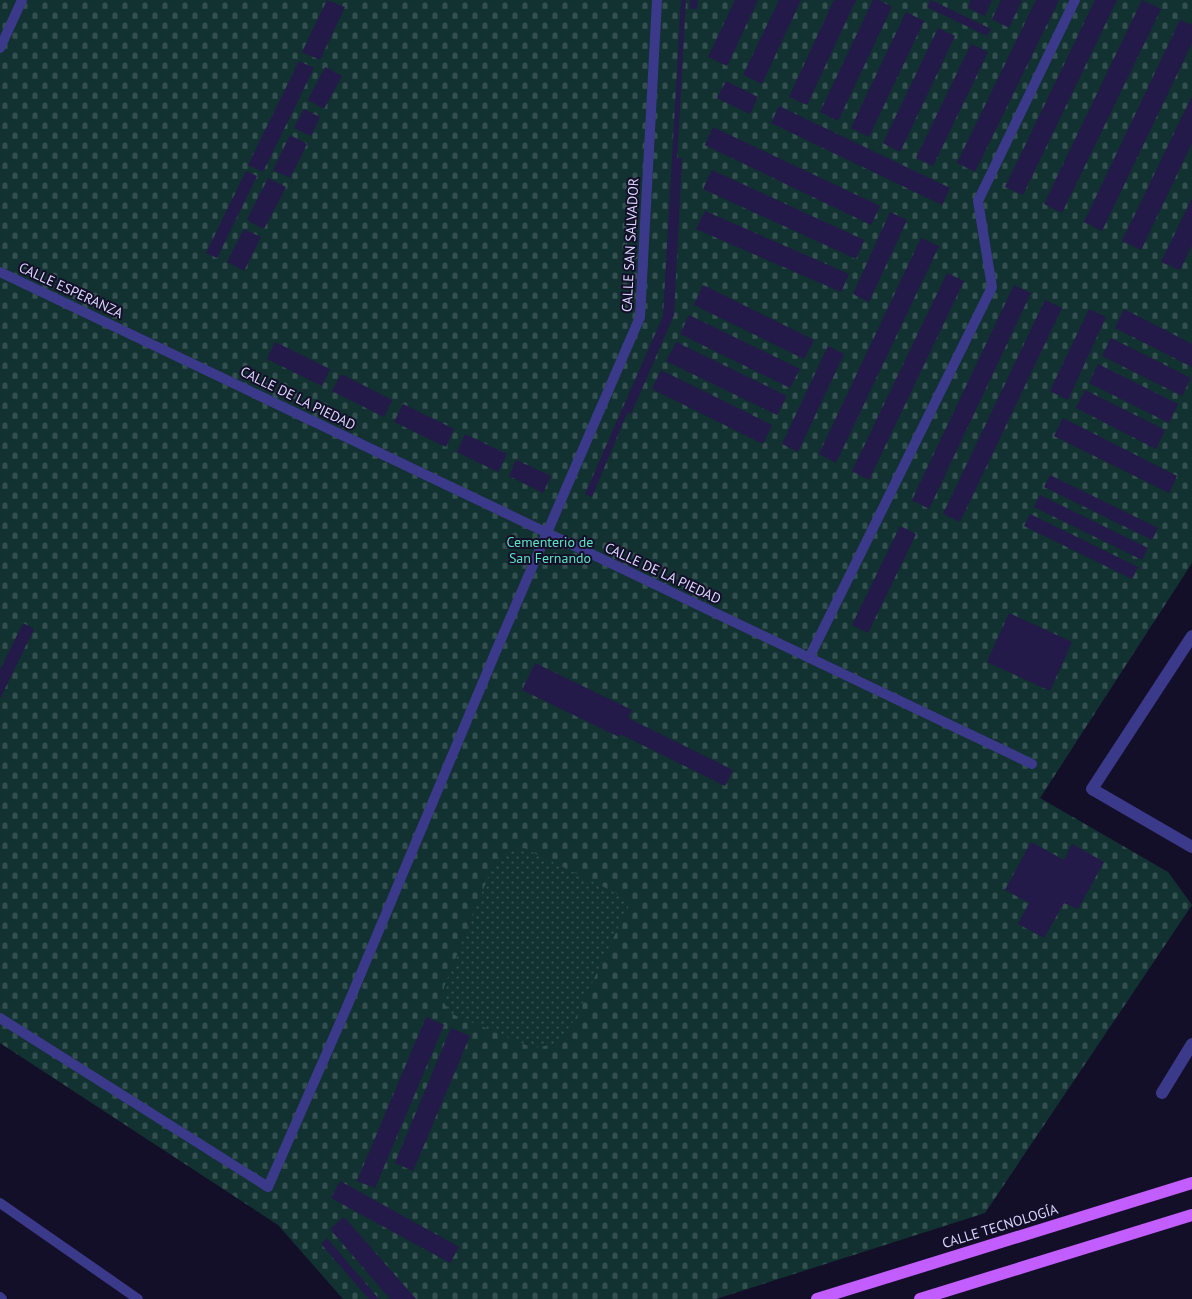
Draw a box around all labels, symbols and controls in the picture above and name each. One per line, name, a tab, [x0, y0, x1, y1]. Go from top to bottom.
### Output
street label: CALLE SAN SALVADOR	[617, 177, 643, 313]
street label: CALLE ESPERANZA	[16, 258, 127, 322]
street label: CALLE DE LA PIEDAD	[237, 362, 359, 434]
park label: Cementerio de San Fernando	[507, 533, 593, 567]
street label: CALLE DE LA PIEDAD	[602, 538, 724, 608]
street label: CALLE TECNOLOGÍA	[940, 1200, 1061, 1252]

